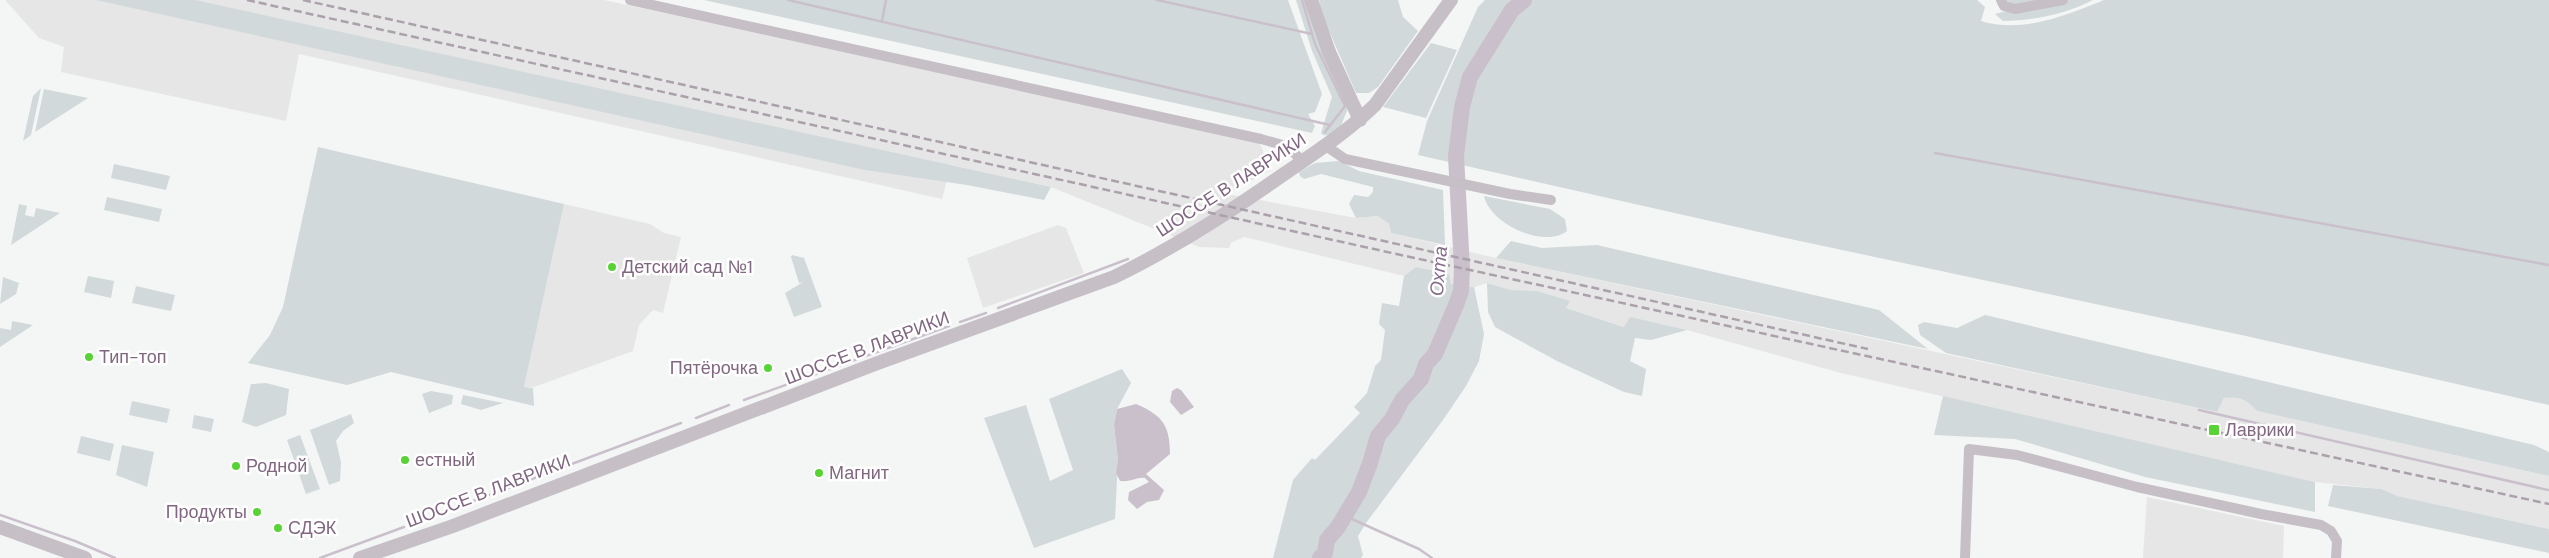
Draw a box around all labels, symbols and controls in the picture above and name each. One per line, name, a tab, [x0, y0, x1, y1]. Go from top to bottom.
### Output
street label: ШОССЕ В ЛАВРИКИ	[1151, 127, 1311, 243]
water label: Охта	[1424, 245, 1453, 297]
place label: Детский сад №1	[622, 255, 753, 279]
marker: Детский сад №1	[606, 261, 618, 273]
street label: ШОССЕ В ЛАВРИКИ	[781, 306, 953, 390]
place label: Тип-топ	[99, 345, 167, 369]
marker: Тип-топ	[83, 351, 95, 363]
place label: Пятёрочка	[670, 356, 759, 380]
marker: Пятёрочка	[762, 362, 774, 374]
place label: Лаврики	[2225, 418, 2294, 442]
marker: Лаврики	[2207, 423, 2221, 437]
place label: естный	[415, 448, 475, 472]
street label: ШОССЕ В ЛАВРИКИ	[402, 449, 574, 533]
place label: Родной	[246, 454, 307, 478]
marker: естный	[399, 454, 411, 466]
marker: Родной	[230, 460, 242, 472]
place label: Магнит	[829, 461, 889, 485]
marker: Магнит	[813, 467, 825, 479]
place label: Продукты	[166, 500, 247, 524]
marker: Продукты	[251, 506, 263, 518]
place label: СДЭК	[288, 516, 337, 540]
marker: СДЭК	[272, 522, 284, 534]

